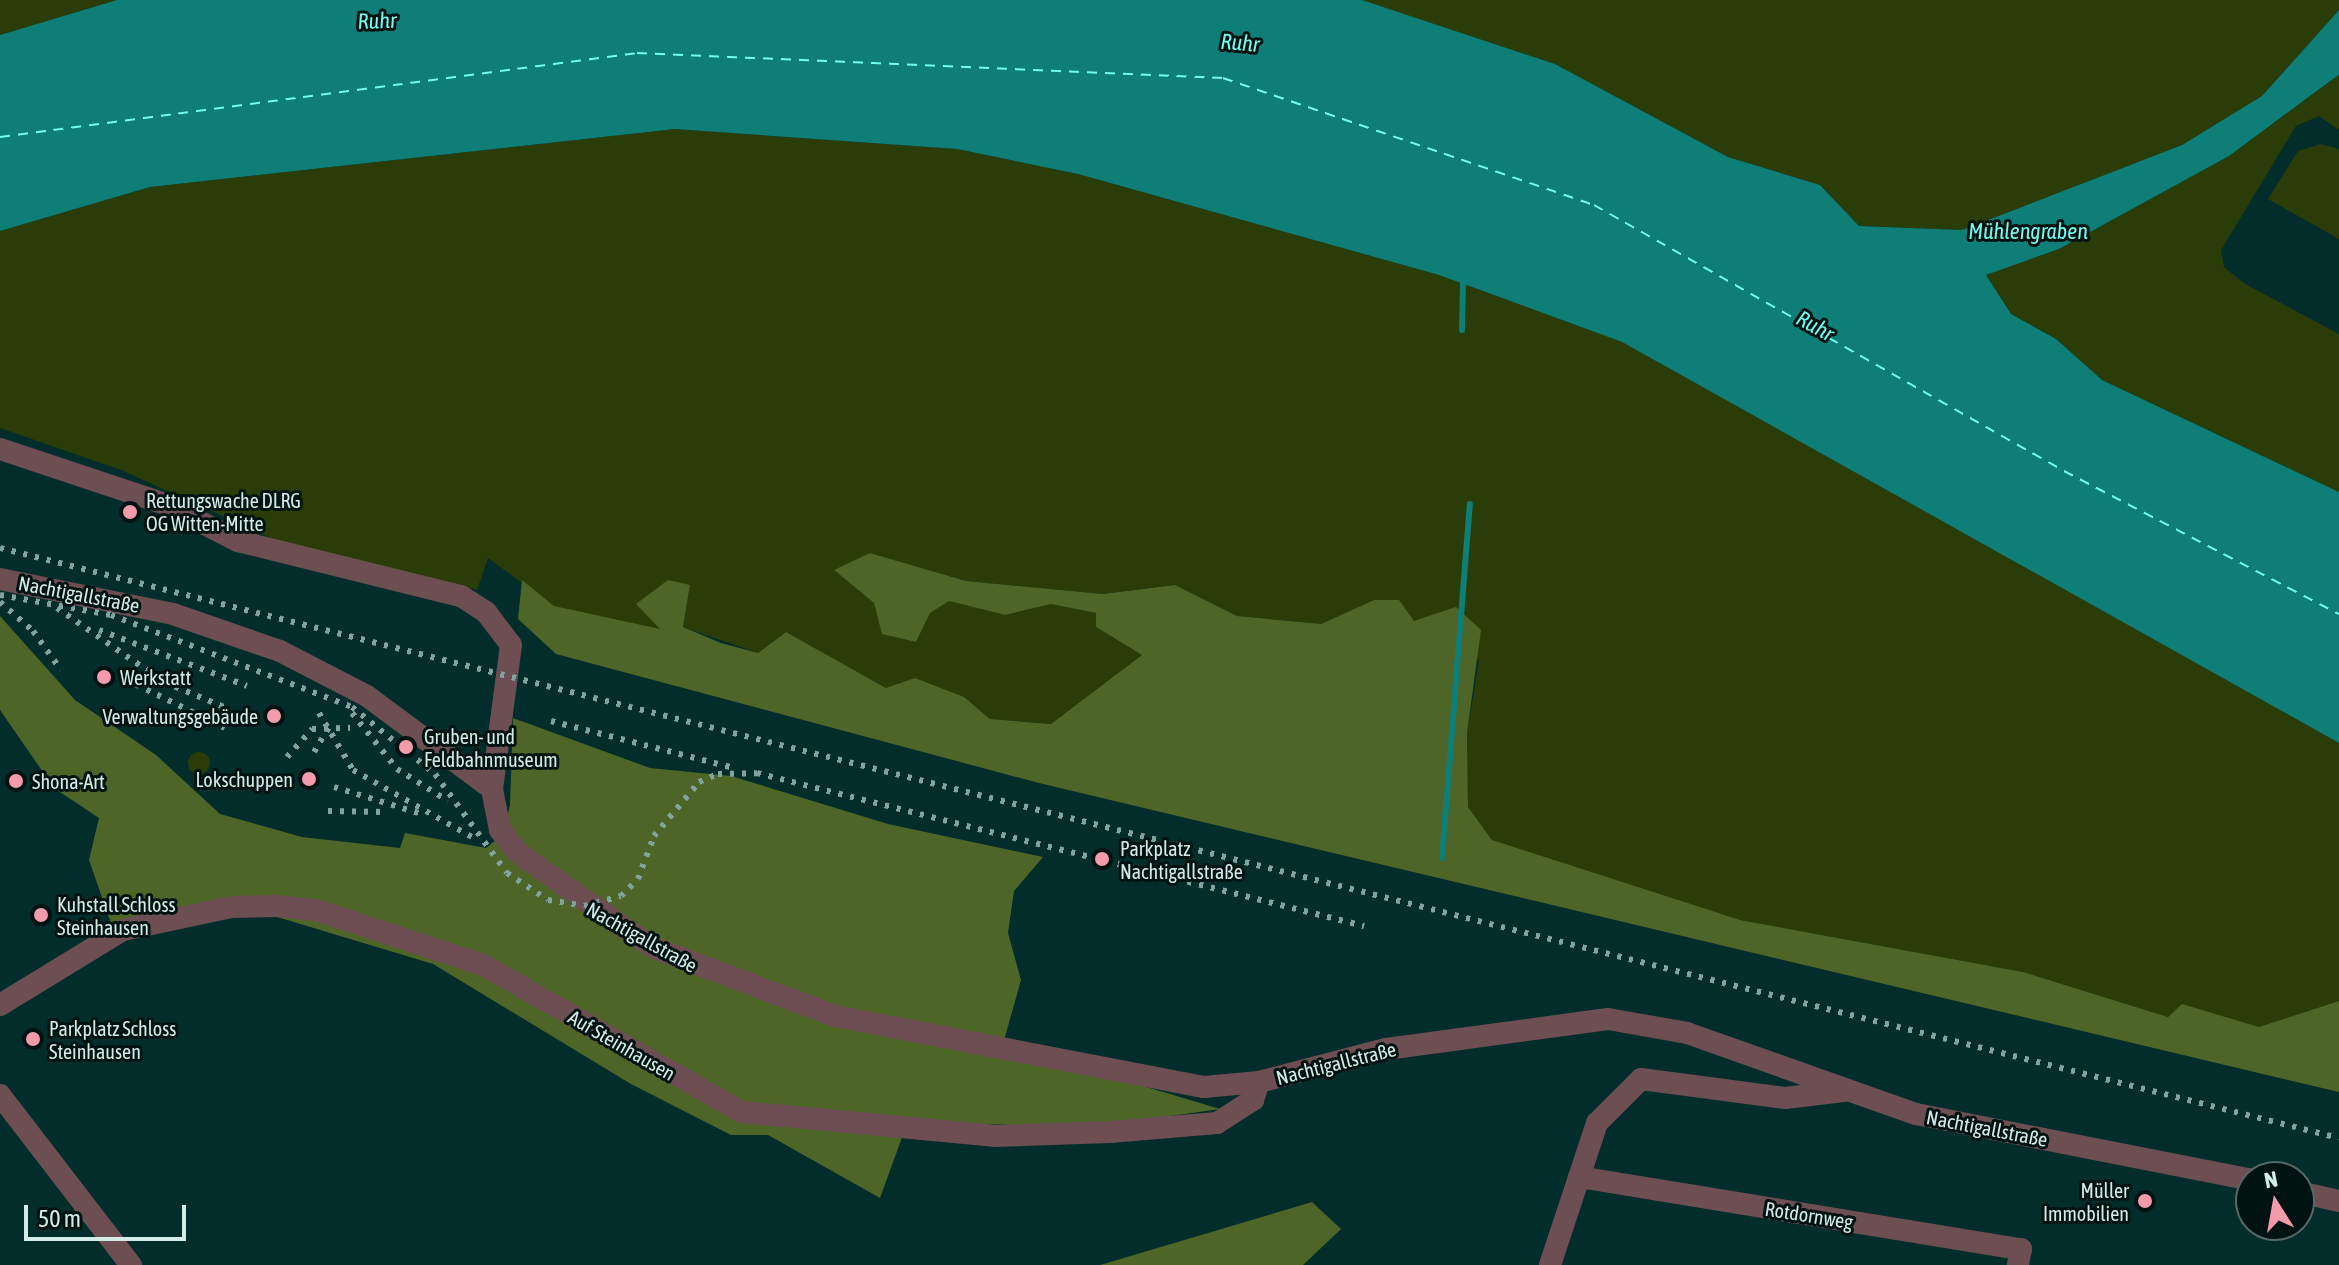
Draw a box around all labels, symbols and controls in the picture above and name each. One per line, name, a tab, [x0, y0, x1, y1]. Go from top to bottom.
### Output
water label: Ruhr	[357, 7, 397, 35]
water label: Ruhr	[1220, 28, 1260, 58]
water label: Mühlengraben	[1968, 219, 2088, 245]
water label: Ruhr	[1792, 305, 1838, 347]
place label: Rettungswache DLRG OG Witten-Mitte	[146, 488, 301, 535]
marker: Rettungswache DLRG OG Witten-Mitte	[121, 503, 139, 521]
street label: Nachtigallstraße	[16, 571, 142, 617]
place label: Werkstatt	[120, 665, 191, 689]
marker: Werkstatt	[95, 668, 113, 686]
place label: Verwaltungsgebäude	[102, 704, 258, 728]
marker: Verwaltungsgebäude	[265, 707, 283, 725]
place label: Gruben- und Feldbahnmuseum	[424, 724, 558, 771]
marker: Gruben- und Feldbahnmuseum	[395, 736, 417, 758]
place label: Lokschuppen	[196, 767, 293, 791]
place label: Shona-Art	[32, 769, 105, 793]
marker: Lokschuppen	[300, 770, 318, 788]
marker: Shona-Art	[7, 772, 25, 790]
place label: Parkplatz Nachtigallstraße	[1120, 836, 1243, 883]
marker: Parkplatz Nachtigallstraße	[1091, 848, 1113, 870]
place label: Kuhstall Schloss Steinhausen	[57, 892, 176, 939]
street label: Nachtigallstraße	[582, 897, 702, 977]
marker: Kuhstall Schloss Steinhausen	[32, 906, 50, 924]
street label: Auf Steinhausen	[564, 1005, 680, 1085]
place label: Parkplatz Schloss Steinhausen	[49, 1016, 176, 1063]
marker: Parkplatz Schloss Steinhausen	[24, 1030, 42, 1048]
street label: Nachtigallstraße	[1274, 1037, 1398, 1089]
street label: Nachtigallstraße	[1924, 1105, 2050, 1151]
north arrow	[2235, 1161, 2315, 1241]
text: N	[2262, 1165, 2280, 1193]
place label: Müller Immobilien	[2043, 1178, 2129, 1225]
scale bar	[28, 1189, 190, 1239]
marker: Müller Immobilien	[2136, 1192, 2154, 1210]
street label: Rotdornweg	[1763, 1196, 1855, 1234]
text: 50 m	[38, 1205, 81, 1232]

